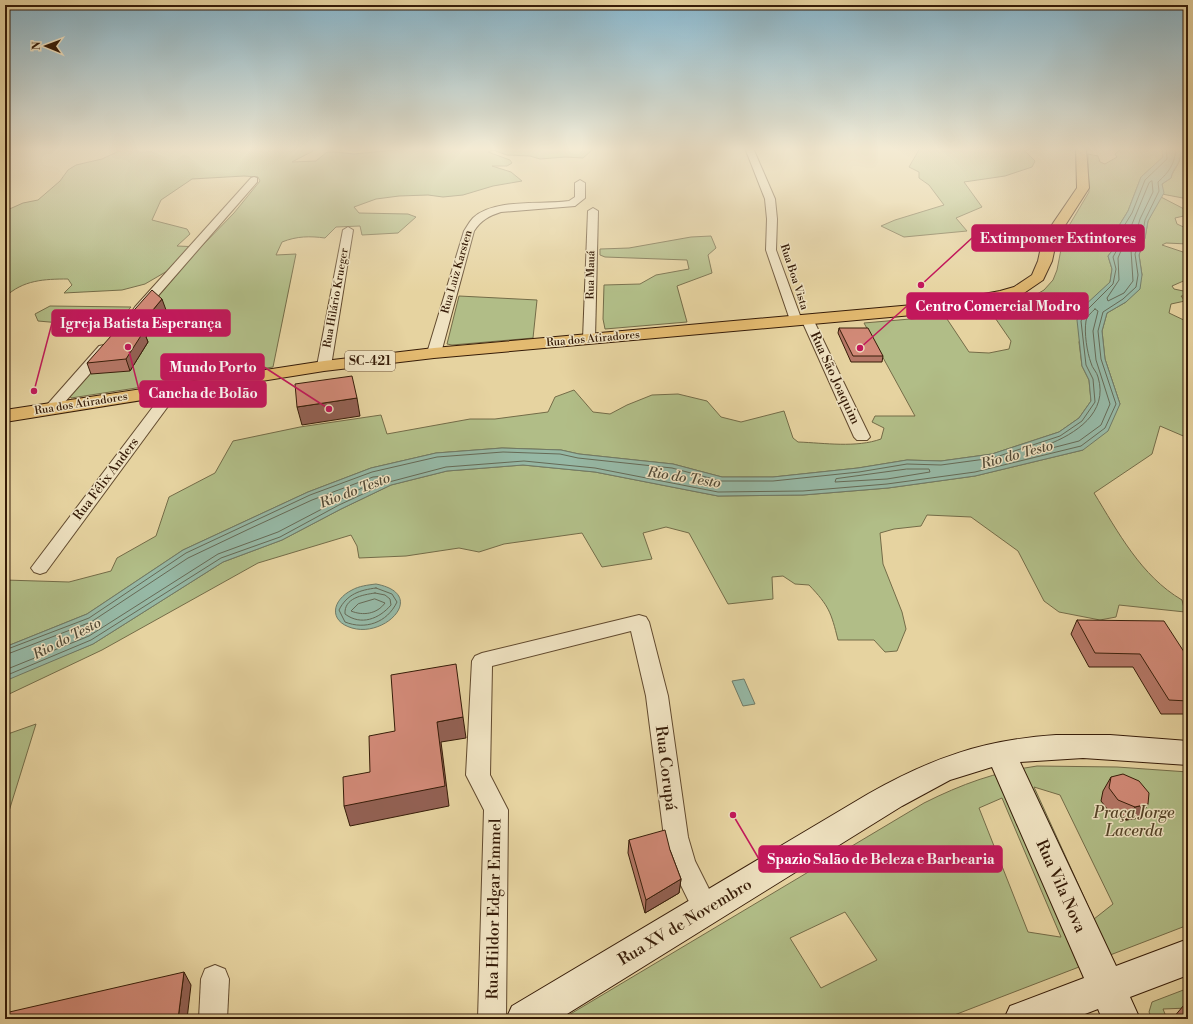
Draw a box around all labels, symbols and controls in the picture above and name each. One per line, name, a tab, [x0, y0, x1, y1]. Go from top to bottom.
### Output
north arrow	[26, 26, 66, 66]
text: N	[30, 41, 44, 50]
callout: Extimpomer Extintores	[972, 225, 1144, 251]
street label: Rua Luiz Karsten	[438, 228, 476, 315]
text: Extimpomer Extintores	[980, 230, 1136, 248]
street label: Rua Boa Vista	[777, 242, 811, 312]
street label: Rua Hilário Krueger	[320, 247, 352, 349]
street label: Rua Mauá	[584, 250, 598, 300]
callout: Centro Comercial Modro	[907, 293, 1088, 319]
text: Centro Comercial Modro	[915, 298, 1081, 316]
callout: Igreja Batista Esperança	[52, 310, 230, 336]
text: Igreja Batista Esperança	[60, 315, 222, 333]
street label: Rua dos Atiradores	[546, 328, 641, 350]
street label: Rua São Joaquim	[807, 329, 864, 427]
road number: SC-421	[345, 351, 395, 371]
callout: Mundo Porto	[161, 354, 264, 380]
text: Mundo Porto	[169, 359, 257, 377]
callout: Cancha de Bolão	[140, 381, 266, 407]
text: Cancha de Bolão	[148, 385, 258, 403]
street label: Rua dos Atiradores	[33, 390, 129, 418]
street label: Rua Félix Anders	[70, 434, 142, 523]
water label: Rio do Testo	[978, 437, 1055, 474]
water label: Rio do Testo	[645, 463, 722, 493]
water label: Rio do Testo	[316, 469, 393, 513]
water label: Rio do Testo	[29, 614, 104, 664]
street label: Rua Corupá	[651, 724, 681, 812]
park label: Praça Jorge Lacerda	[1092, 803, 1175, 841]
street label: Rua Hildor Edgar Emmel	[482, 818, 506, 1000]
street label: Rua Vila Nova	[1032, 836, 1091, 937]
callout: Spazio Salão de Beleza e Barbearia	[759, 846, 1002, 872]
text: Spazio Salão de Beleza e Barbearia	[767, 851, 995, 869]
street label: Rua XV de Novembro	[614, 874, 756, 970]

